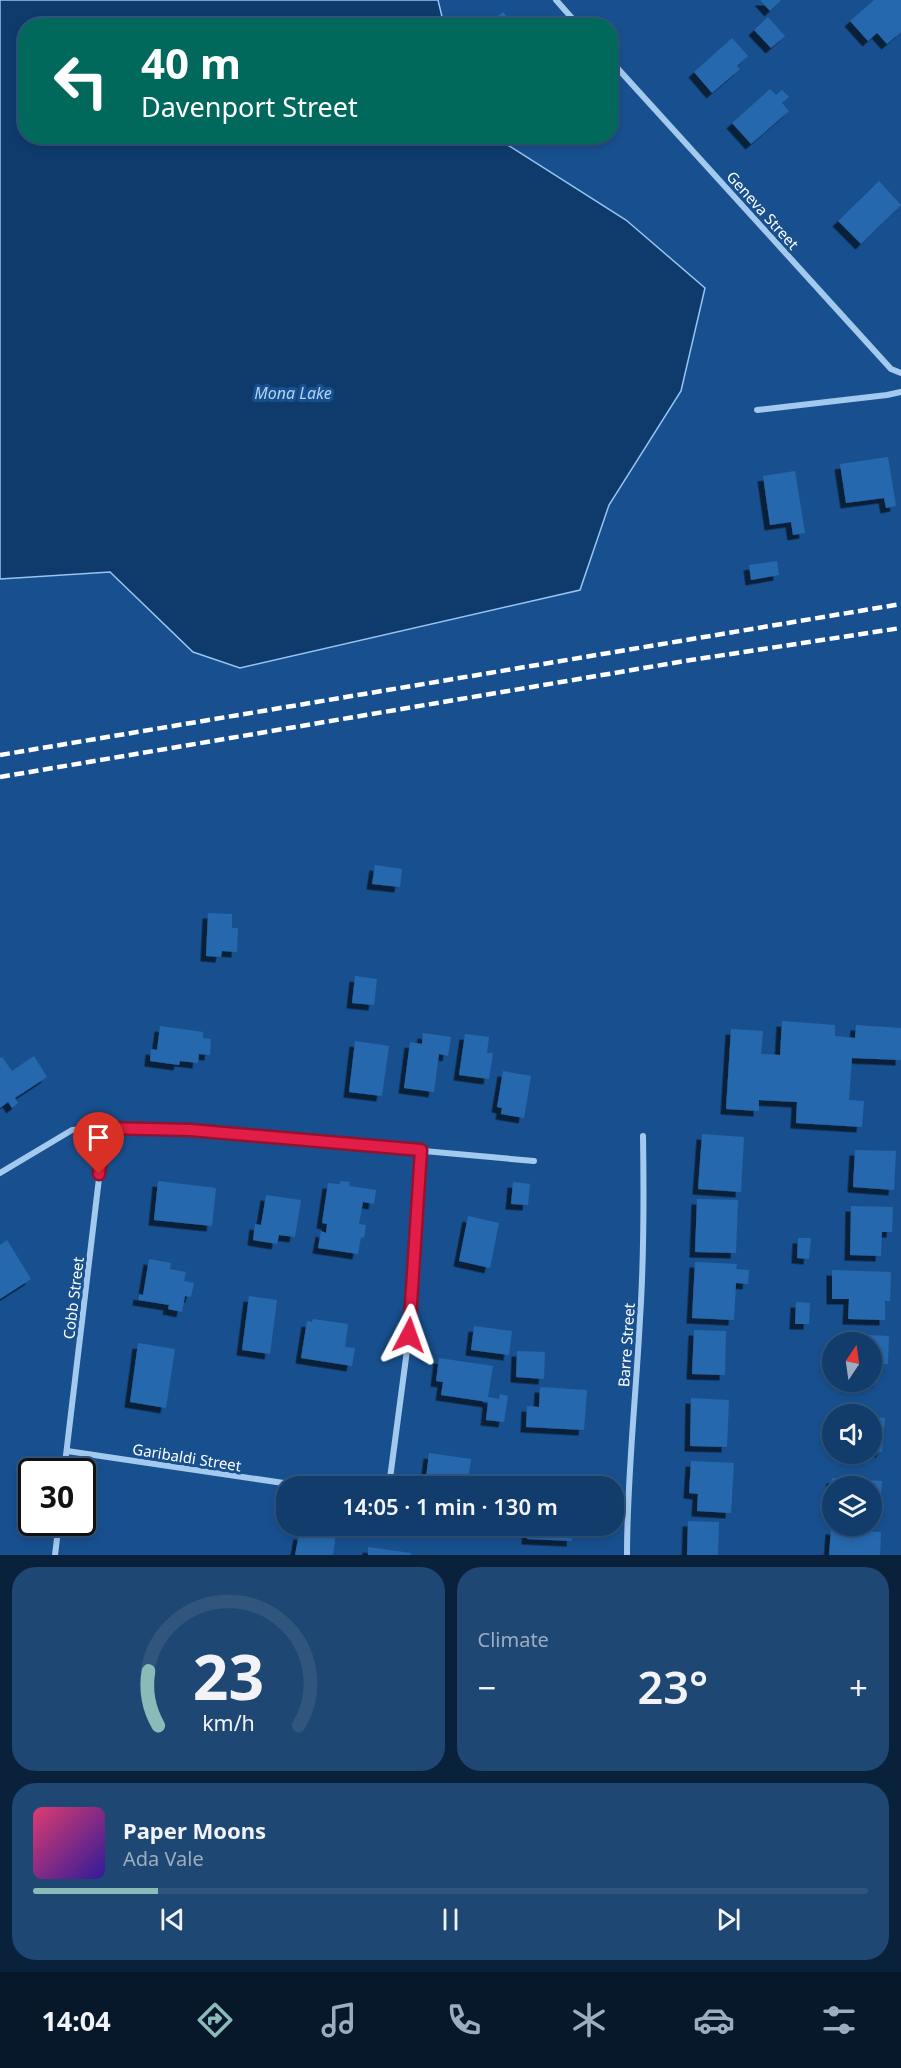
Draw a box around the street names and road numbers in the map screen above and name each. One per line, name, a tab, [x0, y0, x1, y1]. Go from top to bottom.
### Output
street label: Geneva Street	[723, 167, 804, 254]
street label: Cobb Street	[58, 1255, 88, 1340]
street label: Barre Street	[613, 1302, 639, 1388]
street label: Garibaldi Street	[131, 1439, 243, 1476]

